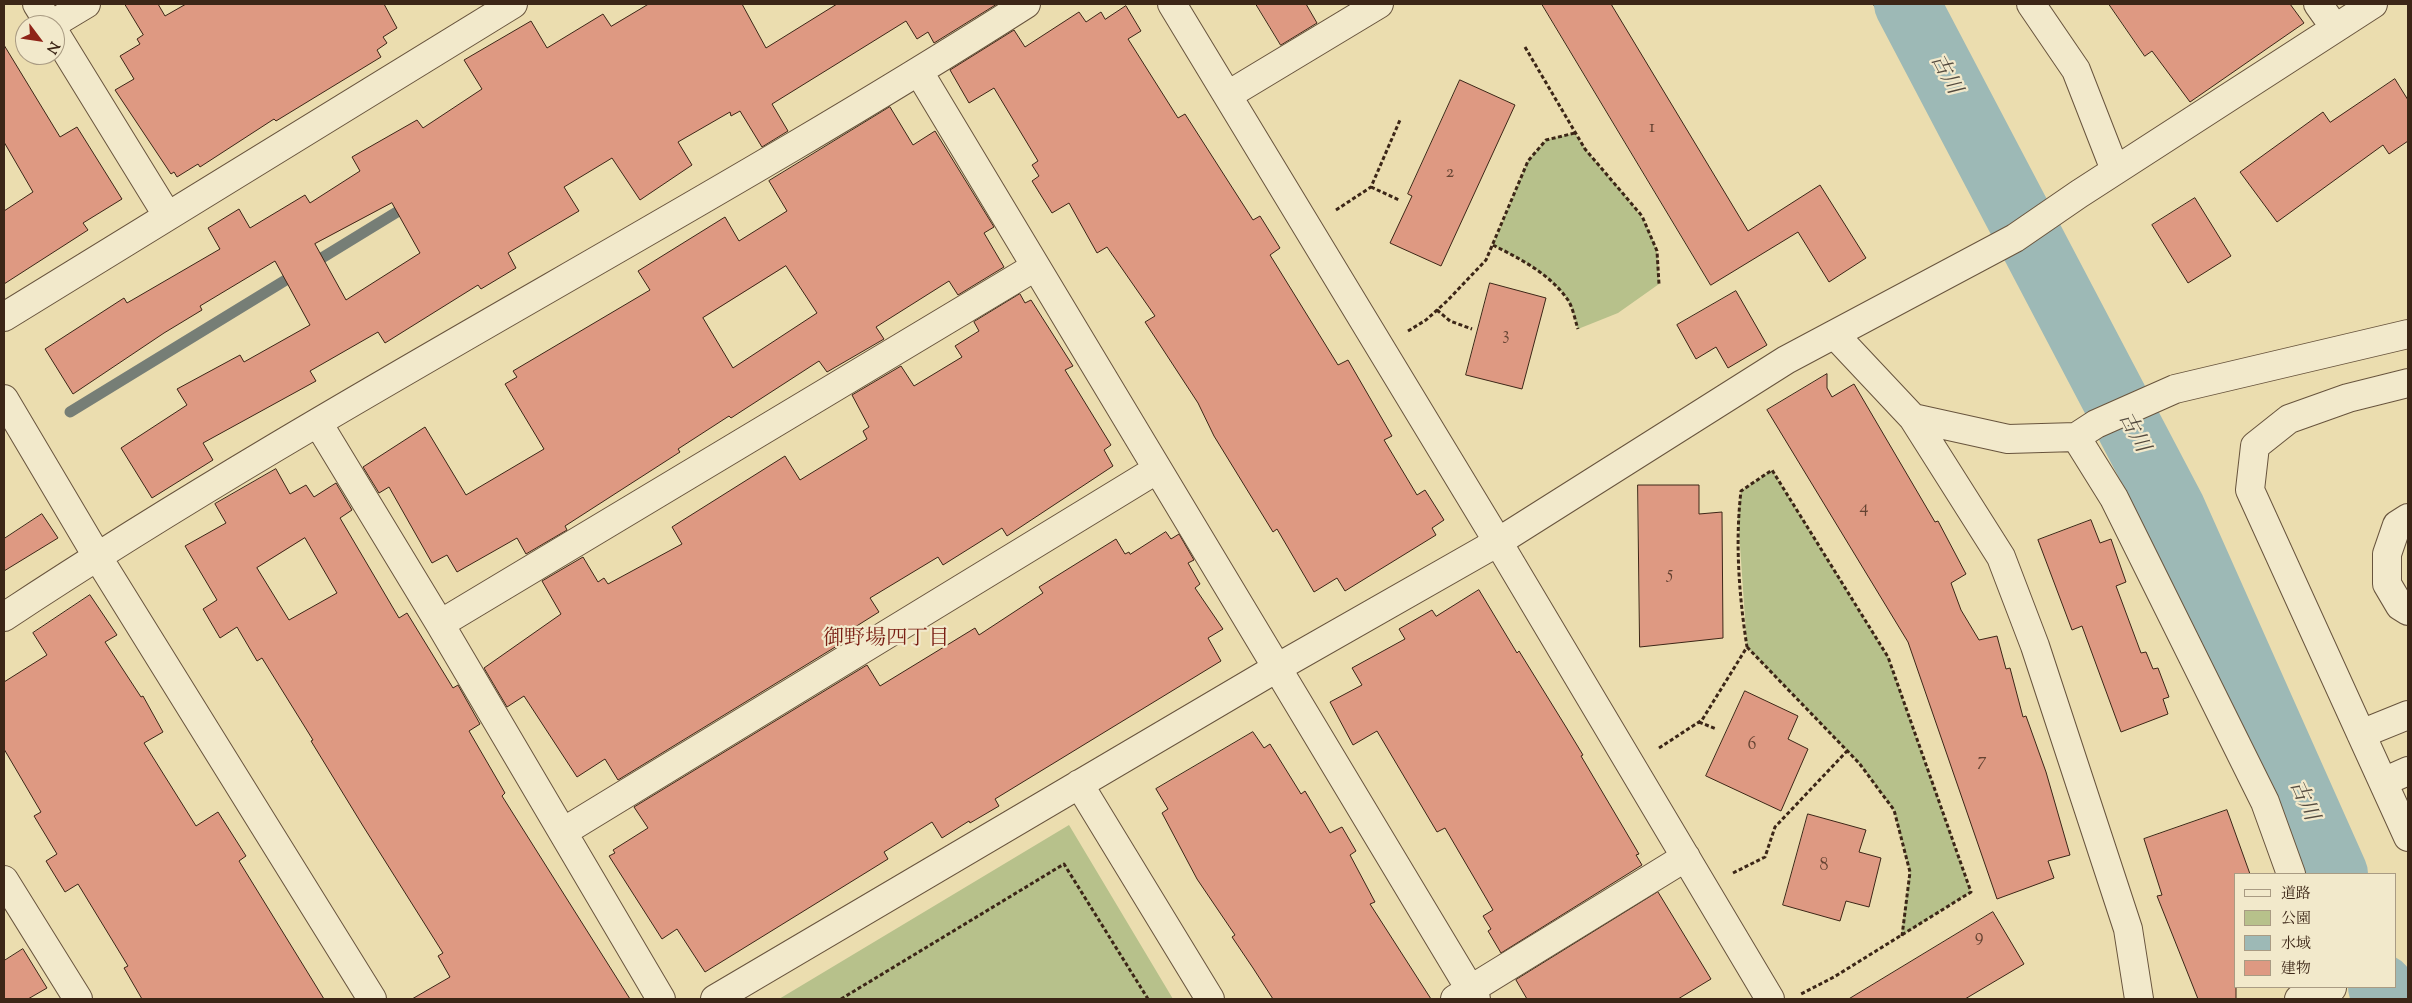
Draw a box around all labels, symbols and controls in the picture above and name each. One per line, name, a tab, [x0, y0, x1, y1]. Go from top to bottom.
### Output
north arrow	[15, 15, 65, 65]
text: N	[41, 37, 63, 57]
water label: 古川	[1923, 51, 1965, 99]
house number: 1	[1649, 118, 1655, 140]
house number: 2	[1446, 163, 1454, 185]
house number: 3	[1502, 325, 1510, 347]
water label: 古川	[2111, 409, 2153, 457]
house number: 4	[1859, 498, 1869, 520]
house number: 5	[1667, 564, 1673, 586]
district label: 御野場四丁目	[823, 627, 949, 653]
house number: 6	[1748, 735, 1756, 757]
house number: 7	[1977, 751, 1987, 773]
water label: 古川	[2282, 777, 2322, 825]
house number: 8	[1820, 856, 1828, 878]
legend	[2234, 873, 2397, 988]
text: 道路	[2281, 884, 2311, 905]
text: 公園	[2281, 909, 2311, 930]
house number: 9	[1975, 927, 1983, 949]
text: 水域	[2281, 934, 2311, 955]
text: 建物	[2281, 959, 2311, 980]

